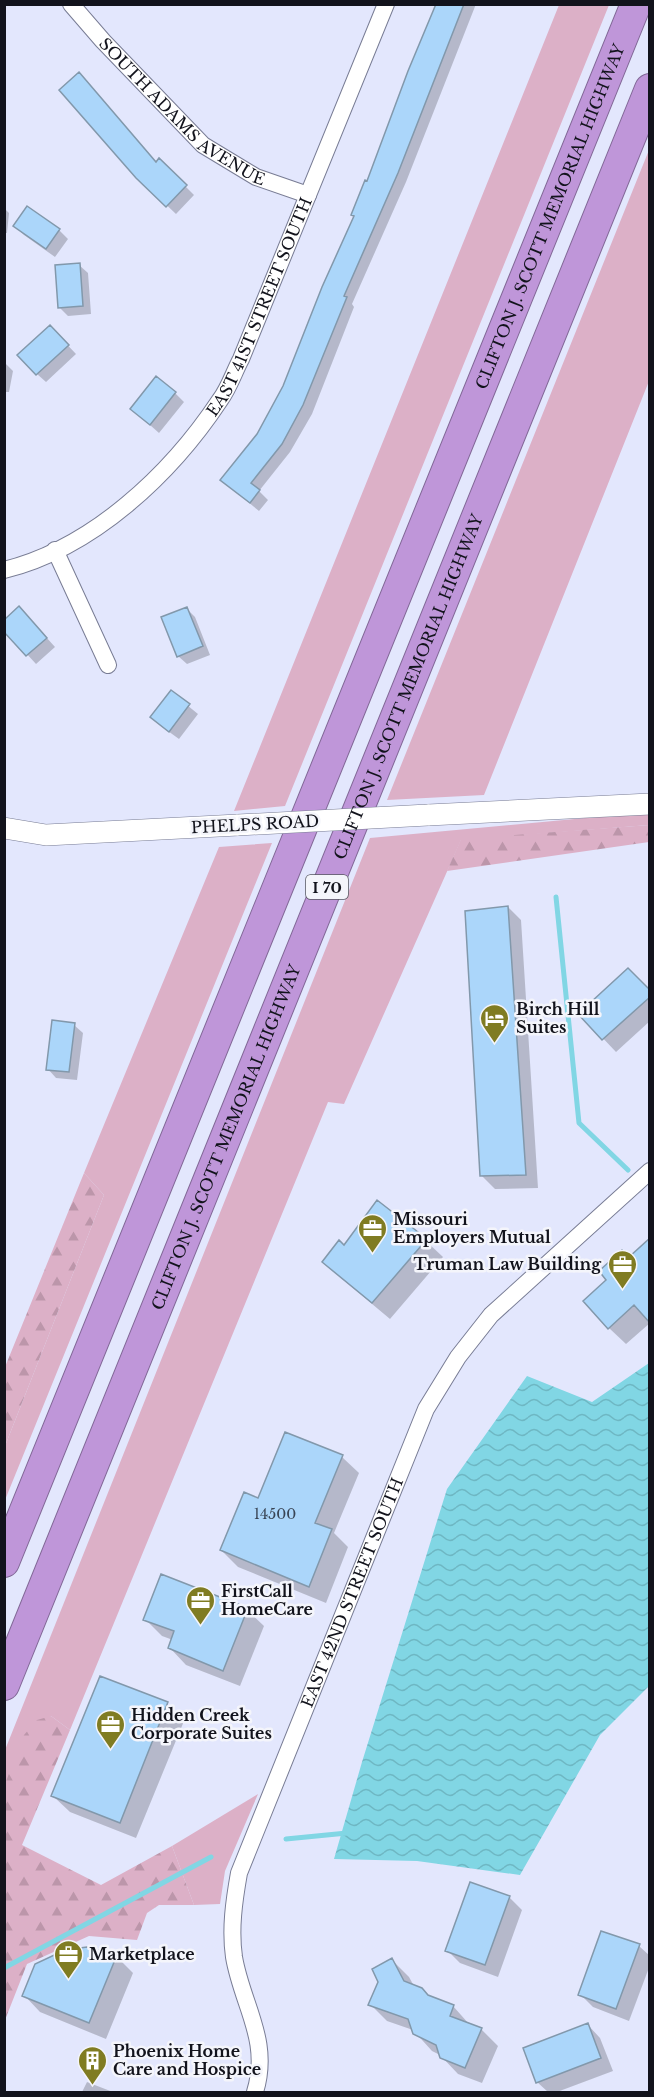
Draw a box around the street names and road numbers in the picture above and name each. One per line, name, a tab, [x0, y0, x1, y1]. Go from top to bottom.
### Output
street label: SOUTH ADAMS AVENUE	[95, 33, 268, 189]
street label: CLIFTON J. SCOTT MEMORIAL HIGHWAY	[471, 41, 629, 392]
street label: EAST 41ST STREET SOUTH	[202, 194, 316, 420]
street label: CLIFTON J. SCOTT MEMORIAL HIGHWAY	[329, 511, 487, 862]
street label: PHELPS ROAD	[190, 811, 320, 837]
road number: I 70	[306, 875, 348, 899]
street label: CLIFTON J. SCOTT MEMORIAL HIGHWAY	[147, 961, 305, 1313]
street label: EAST 42ND STREET SOUTH	[297, 1474, 407, 1710]

